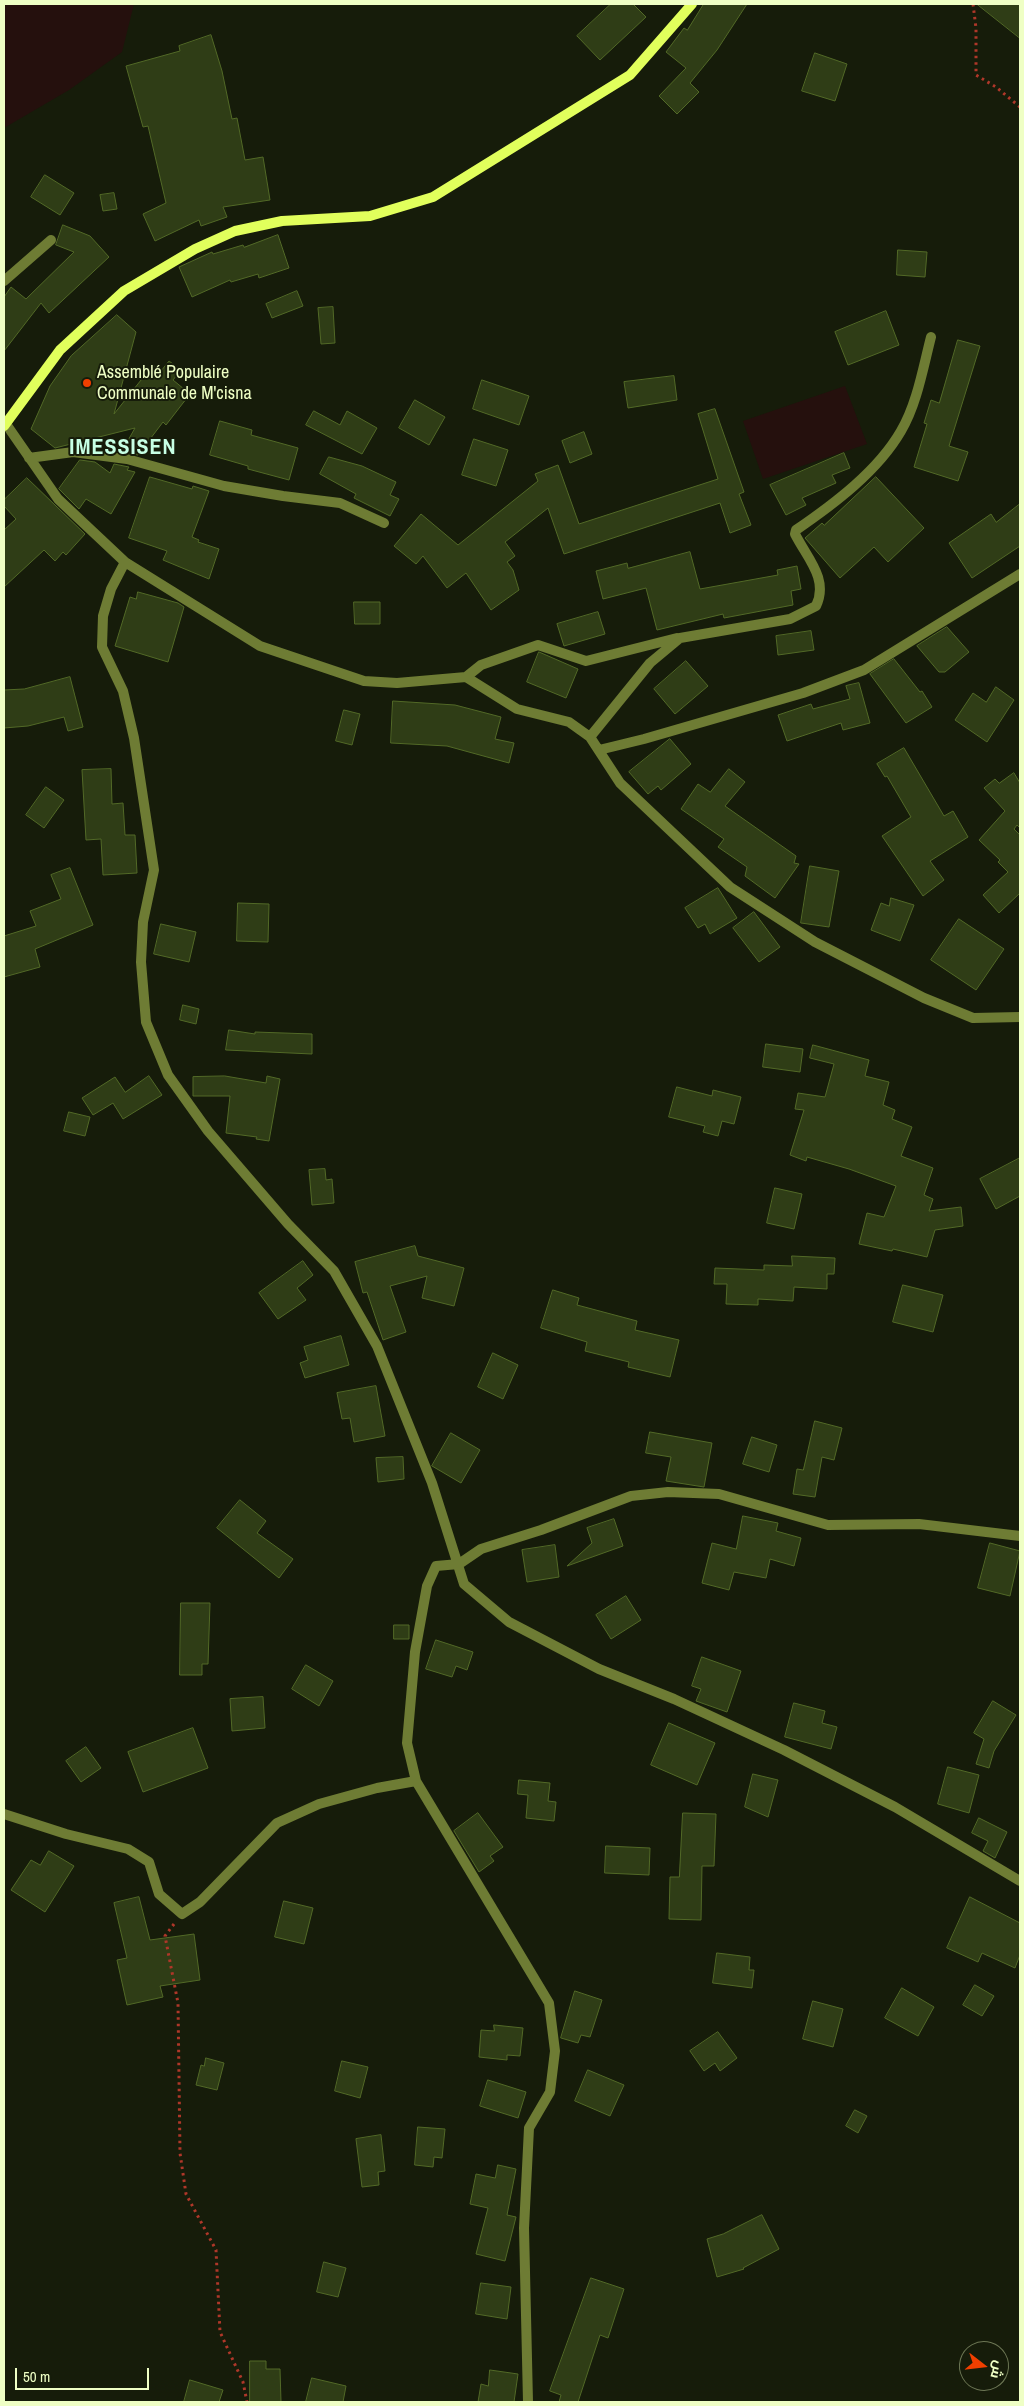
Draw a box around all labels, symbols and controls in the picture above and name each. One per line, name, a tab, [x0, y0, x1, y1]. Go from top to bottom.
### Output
place label: Assemblé Populaire Communale de M'cisna	[97, 362, 252, 404]
marker: Assemblé Populaire Communale de M'cisna	[81, 377, 93, 389]
district label: IMESSISEN	[68, 435, 178, 461]
north arrow	[959, 2341, 1009, 2391]
scale bar	[18, 2358, 151, 2390]
text: ش	[986, 2359, 1009, 2381]
text: 50 m	[23, 2366, 50, 2387]

